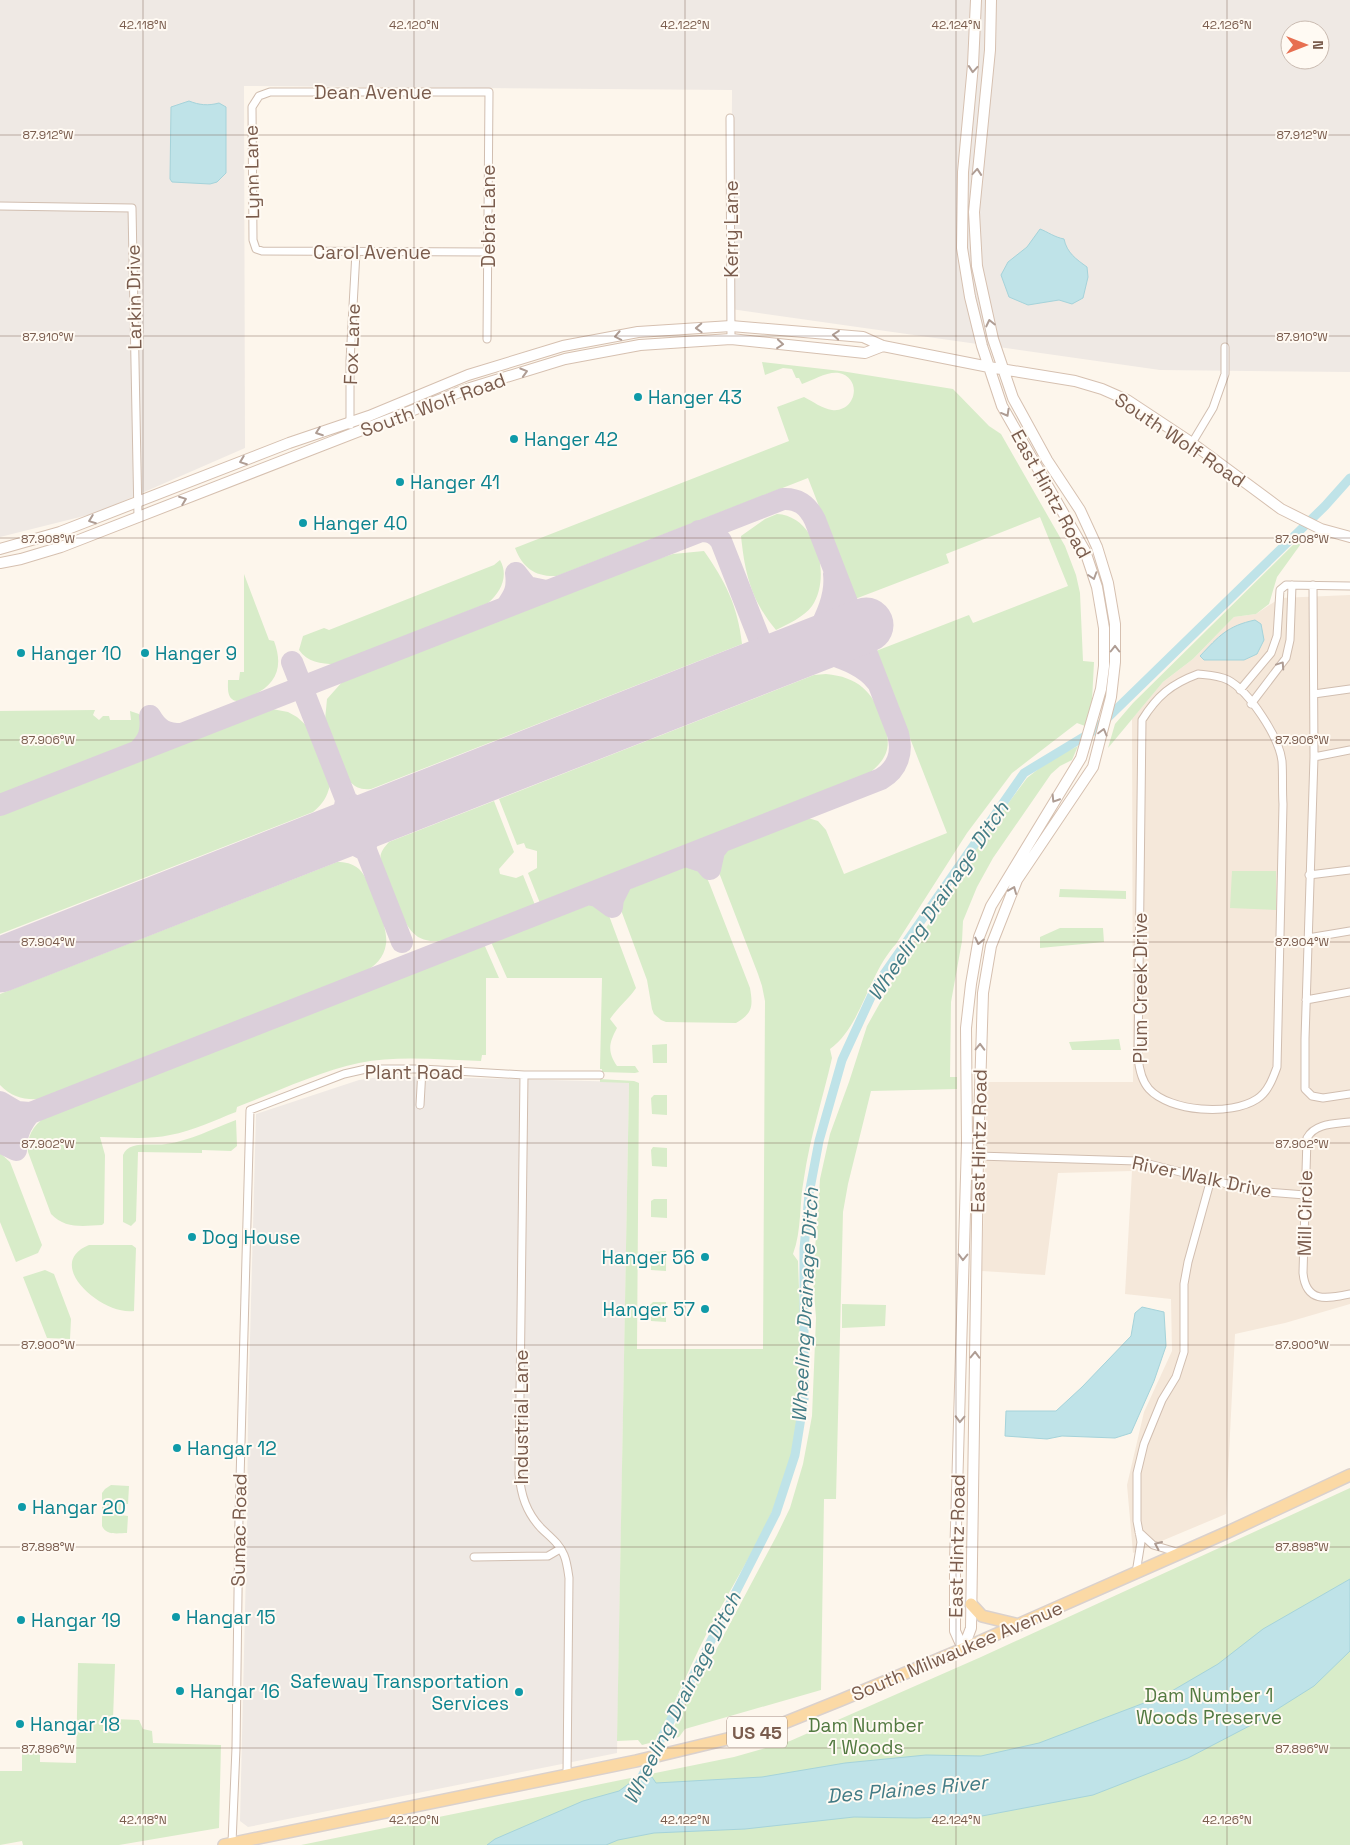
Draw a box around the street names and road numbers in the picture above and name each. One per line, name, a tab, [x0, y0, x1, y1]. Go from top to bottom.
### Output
street label: Dean Avenue	[314, 80, 432, 105]
street label: Lynn Lane	[239, 125, 265, 219]
street label: Debra Lane	[476, 165, 501, 267]
street label: Kerry Lane	[719, 180, 744, 278]
street label: Carol Avenue	[313, 240, 431, 265]
street label: Larkin Drive	[121, 244, 147, 350]
street label: Fox Lane	[338, 303, 366, 385]
street label: South Wolf Road	[357, 367, 509, 443]
street label: South Wolf Road	[1110, 387, 1250, 493]
street label: East Hintz Road	[1005, 425, 1097, 563]
street label: Plum Creek Drive	[1128, 912, 1153, 1064]
street label: Plant Road	[365, 1060, 463, 1085]
street label: East Hintz Road	[965, 1069, 993, 1213]
street label: River Walk Drive	[1130, 1150, 1274, 1204]
street label: Mill Circle	[1292, 1170, 1318, 1256]
street label: Industrial Lane	[509, 1349, 534, 1485]
street label: Sumac Road	[226, 1473, 252, 1587]
street label: East Hintz Road	[943, 1474, 971, 1618]
street label: South Milwaukee Avenue	[847, 1595, 1067, 1707]
road number: US 45	[727, 1716, 787, 1748]

